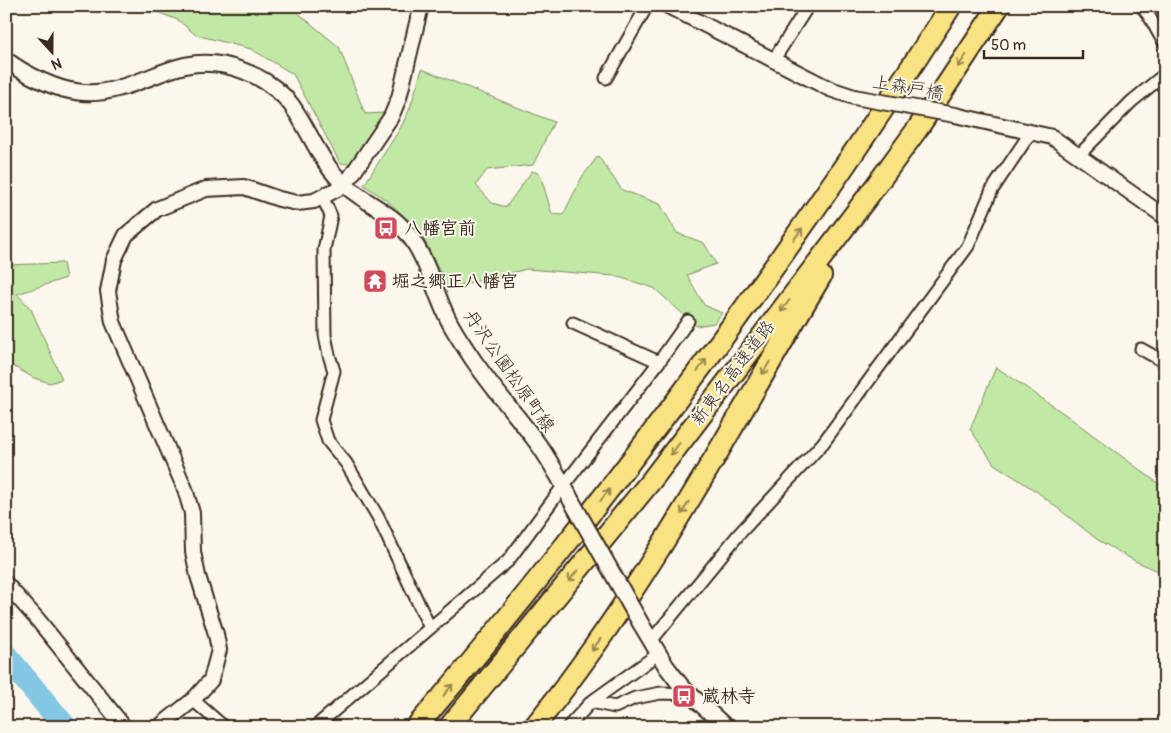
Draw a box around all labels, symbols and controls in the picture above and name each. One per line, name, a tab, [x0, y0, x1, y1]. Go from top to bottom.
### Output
north arrow	[28, 28, 78, 78]
scale bar	[984, 28, 1082, 60]
text: 50 m	[991, 36, 1026, 55]
text: N	[49, 54, 64, 73]
one-way arrow	[957, 54, 967, 68]
street label: 上森戸橋	[871, 70, 945, 106]
bus stop icon: 八幡宮前	[373, 215, 399, 241]
place label: 八幡宮前	[404, 217, 476, 240]
one-way arrow	[793, 227, 803, 241]
temple icon: 堀之郷正八幡宮	[362, 268, 388, 294]
place label: 堀之郷正八幡宮	[392, 270, 518, 293]
one-way arrow	[779, 299, 790, 312]
street label: 丹沢公園松原町線	[458, 305, 560, 437]
street label: 新東名高速道路	[686, 316, 780, 430]
one-way arrow	[697, 359, 708, 372]
one-way arrow	[761, 360, 771, 374]
one-way arrow	[670, 442, 681, 455]
one-way arrow	[599, 489, 610, 502]
one-way arrow	[679, 501, 689, 515]
one-way arrow	[568, 569, 579, 582]
one-way arrow	[591, 637, 601, 651]
one-way arrow	[442, 683, 453, 696]
bus stop icon: 蔵林寺	[671, 683, 697, 709]
place label: 蔵林寺	[702, 685, 756, 708]

